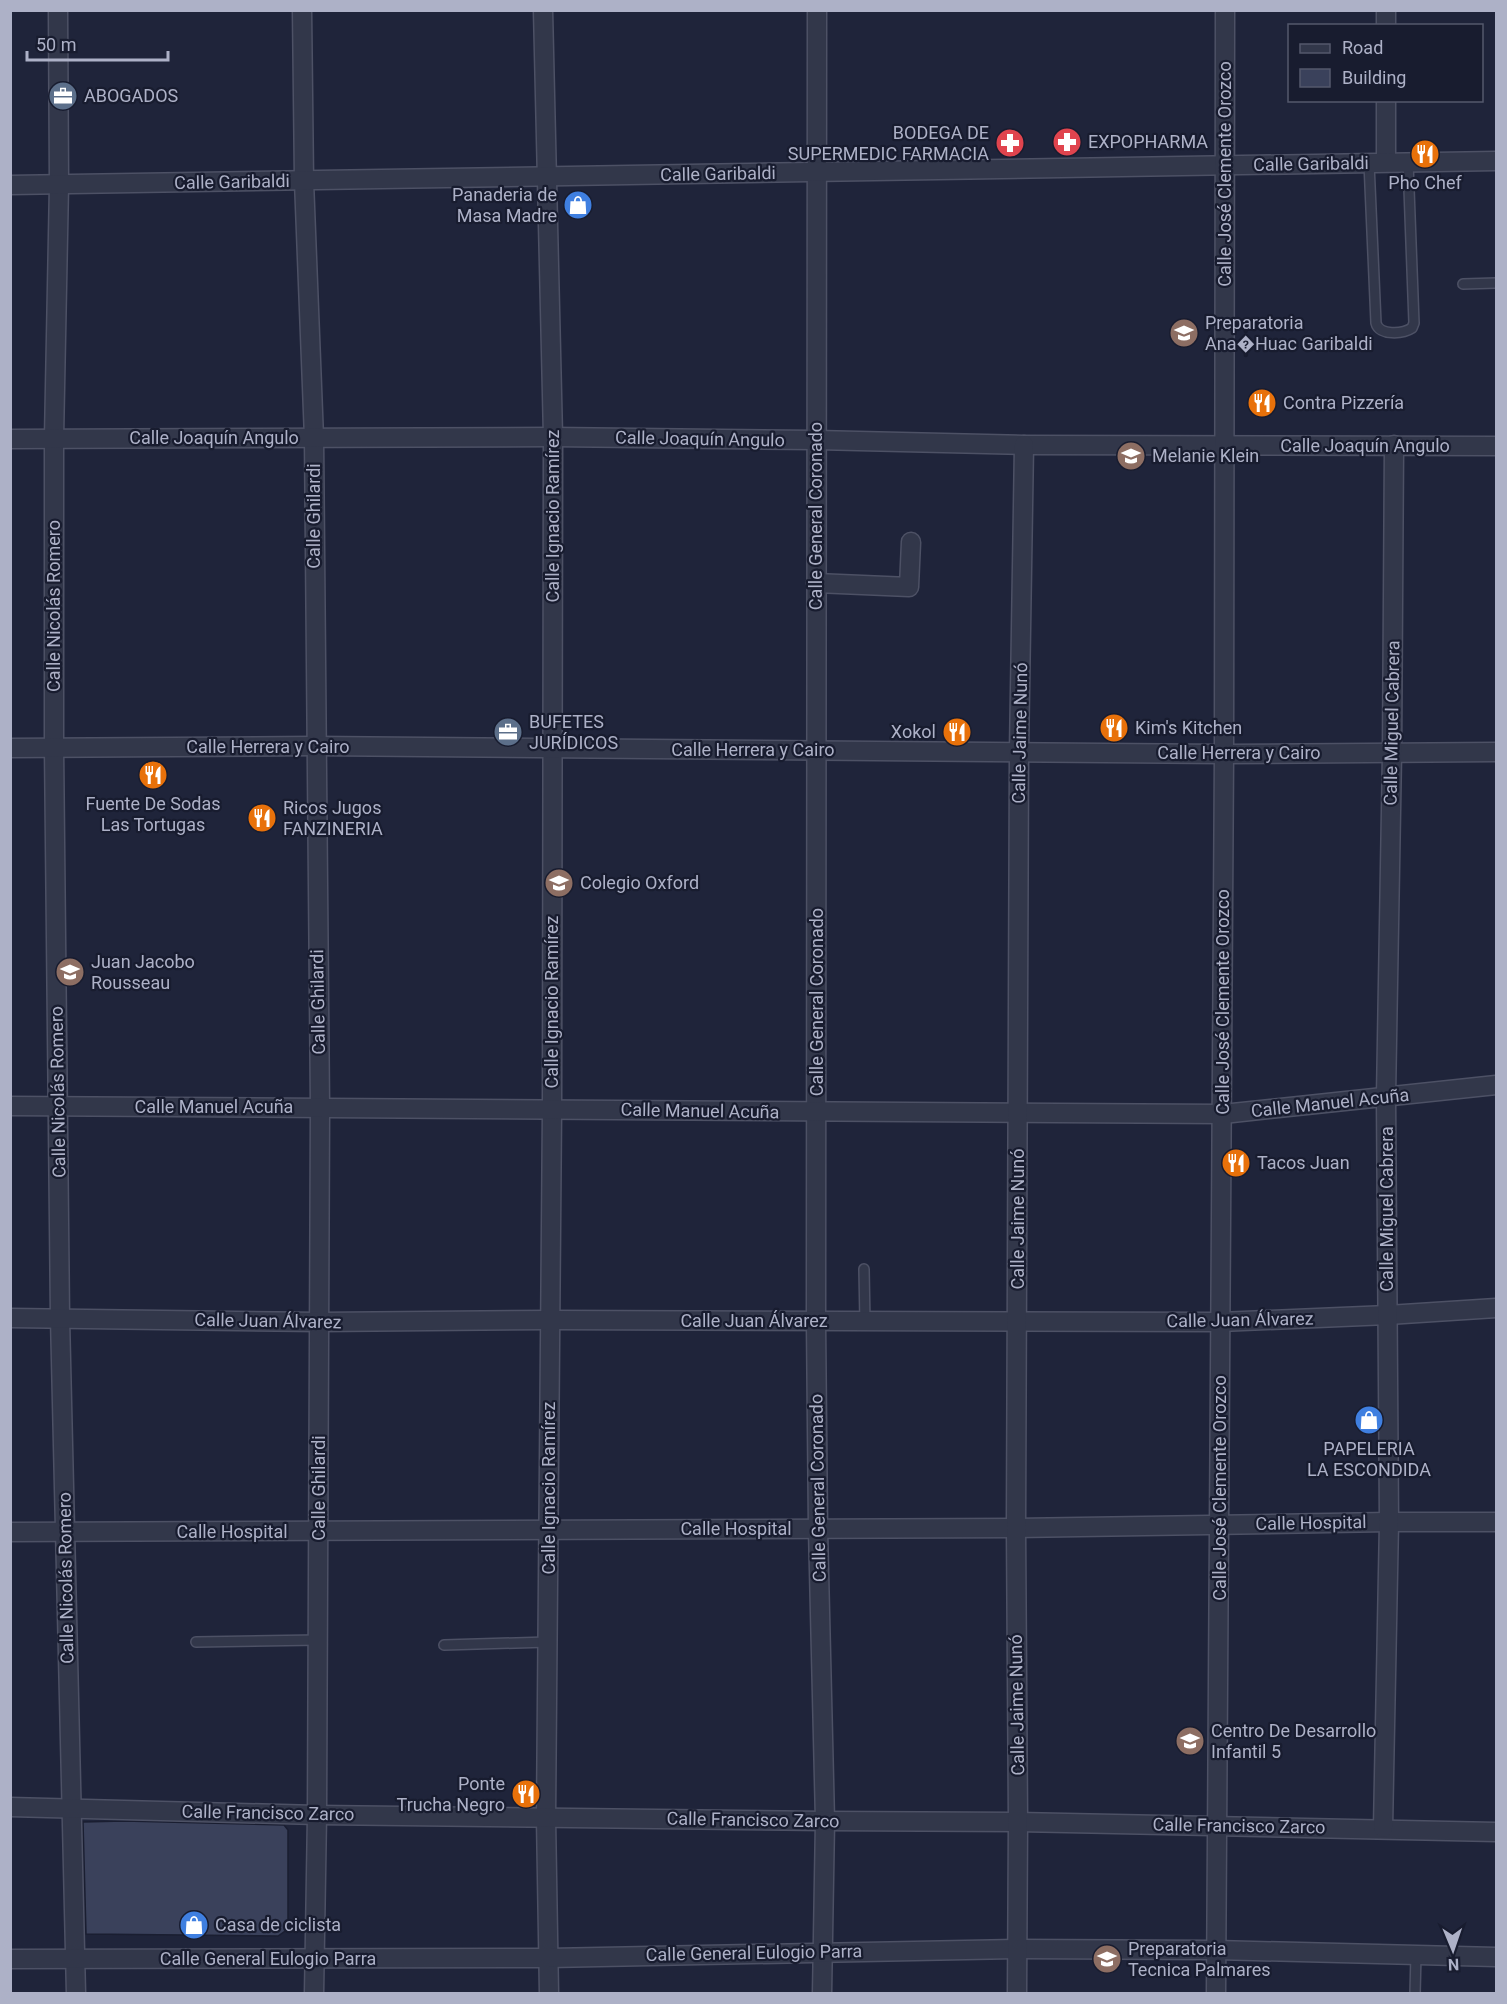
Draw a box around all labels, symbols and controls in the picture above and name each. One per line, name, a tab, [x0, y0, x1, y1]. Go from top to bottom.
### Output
scale bar	[27, 24, 168, 62]
legend	[1288, 24, 1483, 102]
text: 50 m	[36, 34, 76, 55]
text: Road	[1342, 37, 1383, 58]
street label: Calle José Clemente Orozco	[1214, 61, 1235, 287]
text: Building	[1342, 67, 1406, 88]
office icon: ABOGADOS	[47, 80, 79, 112]
place label: ABOGADOS	[84, 85, 179, 106]
place label: BODEGA DE SUPERMEDIC FARMACIA	[788, 122, 989, 164]
pharmacy icon: EXPOPHARMA	[1051, 126, 1083, 158]
pharmacy icon: BODEGA DE SUPERMEDIC FARMACIA	[994, 127, 1026, 159]
place label: EXPOPHARMA	[1088, 131, 1208, 152]
restaurant icon: Pho Chef	[1409, 138, 1441, 170]
street label: Calle Garibaldi	[1253, 152, 1369, 175]
street label: Calle Garibaldi	[660, 162, 776, 185]
street label: Calle Garibaldi	[174, 170, 290, 193]
place label: Pho Chef	[1388, 172, 1462, 193]
place label: Panaderia de Masa Madre	[452, 184, 557, 226]
shop icon: Panaderia de Masa Madre	[562, 189, 594, 221]
place label: Preparatoria Ana�Huac Garibaldi	[1205, 312, 1373, 355]
school or university icon: Preparatoria Ana�Huac Garibaldi	[1168, 317, 1200, 349]
restaurant icon: Contra Pizzería	[1246, 387, 1278, 419]
place label: Contra Pizzería	[1283, 392, 1404, 413]
street label: Calle General Coronado	[805, 422, 826, 610]
street label: Calle Joaquín Angulo	[129, 427, 299, 448]
street label: Calle Joaquín Angulo	[615, 427, 785, 450]
street label: Calle Ignacio Ramírez	[542, 429, 563, 603]
street label: Calle Joaquín Angulo	[1280, 435, 1450, 456]
school or university icon: Melanie Klein	[1115, 440, 1147, 472]
place label: Melanie Klein	[1152, 445, 1259, 466]
street label: Calle Ghilardi	[303, 463, 324, 569]
street label: Calle Nicolás Romero	[43, 520, 64, 692]
street label: Calle Miguel Cabrera	[1380, 640, 1403, 806]
street label: Calle Jaime Nunó	[1008, 662, 1031, 804]
place label: BUFETES JURÍDICOS	[529, 711, 618, 753]
restaurant icon: Kim's Kitchen	[1098, 712, 1130, 744]
office icon: BUFETES JURÍDICOS	[492, 716, 524, 748]
restaurant icon: Xokol	[941, 716, 973, 748]
place label: Kim's Kitchen	[1135, 717, 1242, 738]
place label: Xokol	[891, 721, 936, 742]
street label: Calle Herrera y Cairo	[186, 736, 350, 757]
street label: Calle Herrera y Cairo	[671, 739, 835, 760]
street label: Calle Herrera y Cairo	[1157, 742, 1321, 763]
restaurant icon: Fuente De Sodas Las Tortugas	[137, 759, 169, 791]
place label: Fuente De Sodas Las Tortugas	[85, 793, 221, 835]
place label: Ricos Jugos FANZINERIA	[283, 797, 383, 839]
restaurant icon: Ricos Jugos FANZINERIA	[246, 802, 278, 834]
school or university icon: Colegio Oxford	[543, 867, 575, 899]
place label: Colegio Oxford	[580, 872, 699, 893]
street label: Calle José Clemente Orozco	[1212, 889, 1233, 1115]
street label: Calle General Coronado	[806, 908, 827, 1096]
street label: Calle Ignacio Ramírez	[541, 915, 562, 1089]
street label: Calle Ghilardi	[306, 949, 329, 1055]
place label: Juan Jacobo Rousseau	[91, 951, 195, 993]
school or university icon: Juan Jacobo Rousseau	[54, 956, 86, 988]
street label: Calle Nicolás Romero	[46, 1006, 69, 1178]
street label: Calle Manuel Acuña	[1250, 1084, 1410, 1121]
street label: Calle Manuel Acuña	[135, 1096, 293, 1117]
street label: Calle Manuel Acuña	[620, 1099, 780, 1122]
street label: Calle Miguel Cabrera	[1376, 1126, 1397, 1292]
restaurant icon: Tacos Juan	[1220, 1147, 1252, 1179]
street label: Calle Jaime Nunó	[1007, 1148, 1028, 1290]
place label: Tacos Juan	[1257, 1152, 1350, 1173]
street label: Calle Juan Álvarez	[1166, 1308, 1314, 1331]
street label: Calle Juan Álvarez	[194, 1309, 342, 1332]
street label: Calle Juan Álvarez	[680, 1310, 828, 1331]
street label: Calle José Clemente Orozco	[1209, 1375, 1230, 1601]
street label: Calle General Coronado	[805, 1394, 830, 1582]
street label: Calle Ignacio Ramírez	[538, 1401, 559, 1575]
shop icon: PAPELERIA LA ESCONDIDA	[1353, 1404, 1385, 1436]
street label: Calle Ghilardi	[308, 1435, 329, 1541]
place label: PAPELERIA LA ESCONDIDA	[1307, 1438, 1431, 1480]
street label: Calle Nicolás Romero	[54, 1492, 77, 1664]
street label: Calle Hospital	[1255, 1511, 1367, 1534]
street label: Calle Hospital	[680, 1518, 792, 1539]
street label: Calle Hospital	[176, 1521, 288, 1542]
street label: Calle Jaime Nunó	[1005, 1634, 1028, 1776]
place label: Centro De Desarrollo Infantil 5	[1211, 1720, 1376, 1762]
school or university icon: Centro De Desarrollo Infantil 5	[1174, 1725, 1206, 1757]
place label: Ponte Trucha Negro	[397, 1773, 505, 1815]
restaurant icon: Ponte Trucha Negro	[510, 1778, 542, 1810]
street label: Calle Francisco Zarco	[181, 1800, 355, 1825]
street label: Calle Francisco Zarco	[666, 1807, 840, 1832]
street label: Calle Francisco Zarco	[1152, 1813, 1326, 1838]
shop icon: Casa de ciclista	[178, 1909, 210, 1941]
place label: Casa de ciclista	[215, 1914, 341, 1935]
north arrow	[1423, 1920, 1483, 1980]
place label: Preparatoria Tecnica Palmares	[1128, 1938, 1271, 1980]
street label: Calle General Eulogio Parra	[646, 1940, 862, 1965]
school or university icon: Preparatoria Tecnica Palmares	[1091, 1943, 1123, 1975]
street label: Calle General Eulogio Parra	[160, 1948, 376, 1969]
text: N	[1448, 1955, 1459, 1974]

